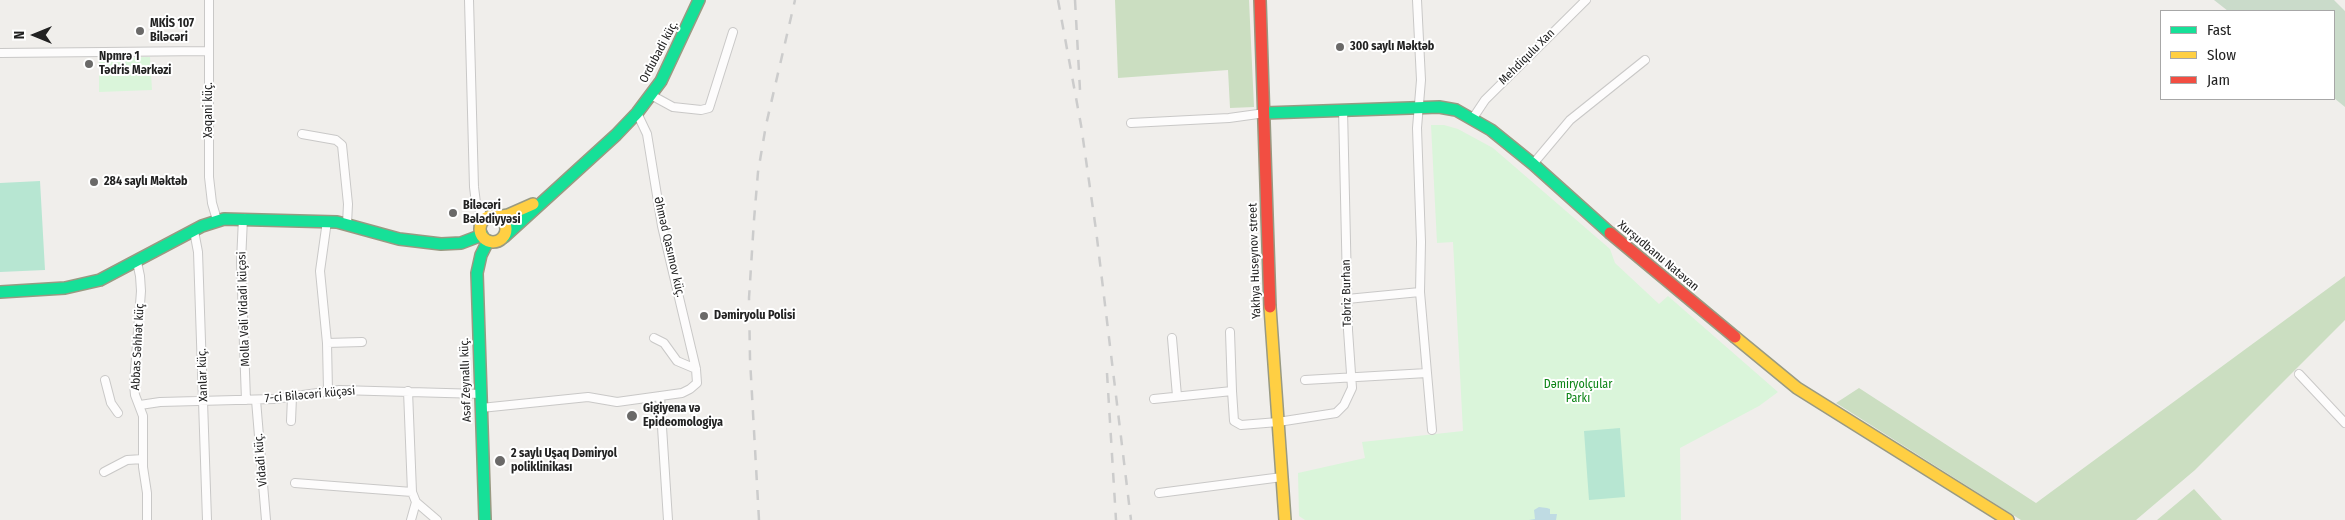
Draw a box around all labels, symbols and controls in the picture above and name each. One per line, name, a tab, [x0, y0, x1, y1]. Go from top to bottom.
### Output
north arrow	[10, 10, 60, 60]
legend	[2160, 10, 2335, 100]
place label: MKİS 107 Biləcəri	[150, 17, 194, 45]
street label: Ordubadi küç.	[637, 19, 681, 85]
text: Fast	[2207, 21, 2231, 39]
marker: MKİS 107 Biləcəri	[134, 25, 146, 37]
street label: Mehdiqulu Xan	[1496, 26, 1558, 88]
text: N	[11, 31, 28, 39]
place label: 300 saylı Məktəb	[1350, 40, 1434, 54]
marker: 300 saylı Məktəb	[1334, 41, 1346, 53]
text: Slow	[2207, 46, 2236, 64]
place label: Npmrə 1 Tədris Mərkəzi	[99, 50, 171, 78]
marker: Npmrə 1 Tədris Mərkəzi	[83, 58, 95, 70]
text: Jam	[2207, 71, 2230, 89]
street label: Xəqani küç.	[202, 82, 216, 138]
place label: 284 saylı Məktəb	[104, 175, 188, 189]
marker: 284 saylı Məktəb	[88, 176, 100, 188]
street label: Əhməd Qasımov küç.	[650, 195, 688, 299]
place label: Biləcəri Bələdiyyəsi	[463, 199, 521, 227]
street label: Yakhya Huseynov street	[1246, 203, 1264, 319]
marker: Biləcəri Bələdiyyəsi	[447, 207, 459, 219]
street label: Xurşudbanu Natəvan	[1614, 218, 1702, 294]
street label: Molla Vəli Vidadi küçəsi	[235, 251, 253, 367]
street label: Təbriz Burhan	[1339, 259, 1355, 327]
street label: Abbas Səhhət küç	[129, 303, 147, 391]
place label: Dəmiryolu Polisi	[714, 309, 795, 323]
marker: Dəmiryolu Polisi	[698, 310, 710, 322]
street label: Asəf Zeynallı küç.	[457, 338, 475, 422]
street label: Xanlar küç.	[195, 348, 211, 402]
park label: Dəmiryolçular Parkı	[1544, 378, 1612, 406]
street label: 7-ci Biləcəri küçəsi	[264, 384, 356, 406]
place label: Gigiyena və Epideomologiya	[643, 402, 723, 430]
marker: Gigiyena və Epideomologiya	[625, 409, 639, 423]
street label: Vidadi küç.	[252, 433, 270, 487]
place label: 2 saylı Uşaq Dəmiryol poliklinikası	[511, 447, 617, 475]
marker: 2 saylı Uşaq Dəmiryol poliklinikası	[493, 454, 507, 468]

